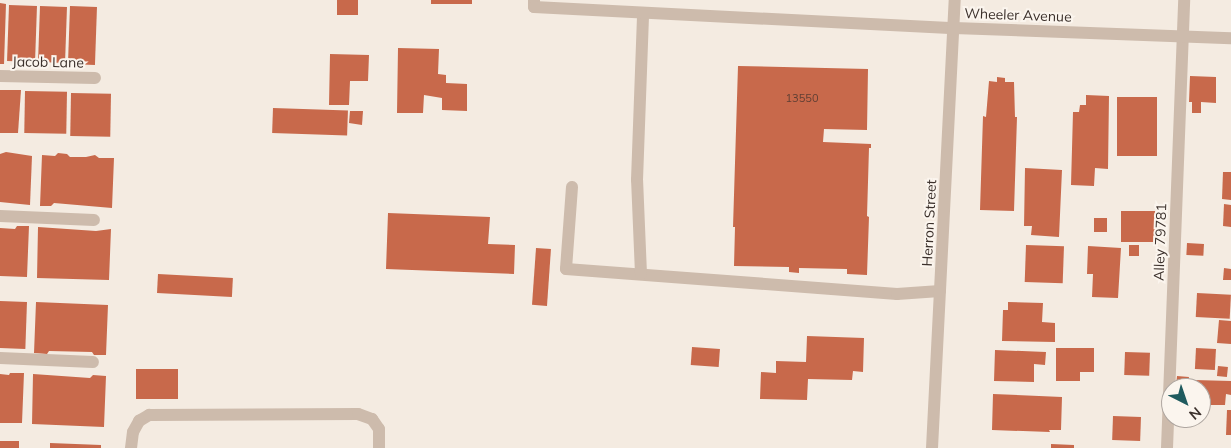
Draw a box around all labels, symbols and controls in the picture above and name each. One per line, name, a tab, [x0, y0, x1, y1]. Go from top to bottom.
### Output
street label: Wheeler Avenue	[964, 5, 1072, 25]
street label: Jacob Lane	[12, 53, 84, 71]
house number: 13550	[786, 91, 818, 105]
street label: Herron Street	[918, 179, 940, 267]
street label: Alley 79781	[1150, 203, 1170, 281]
north arrow	[1161, 378, 1211, 428]
text: N	[1185, 403, 1205, 424]

